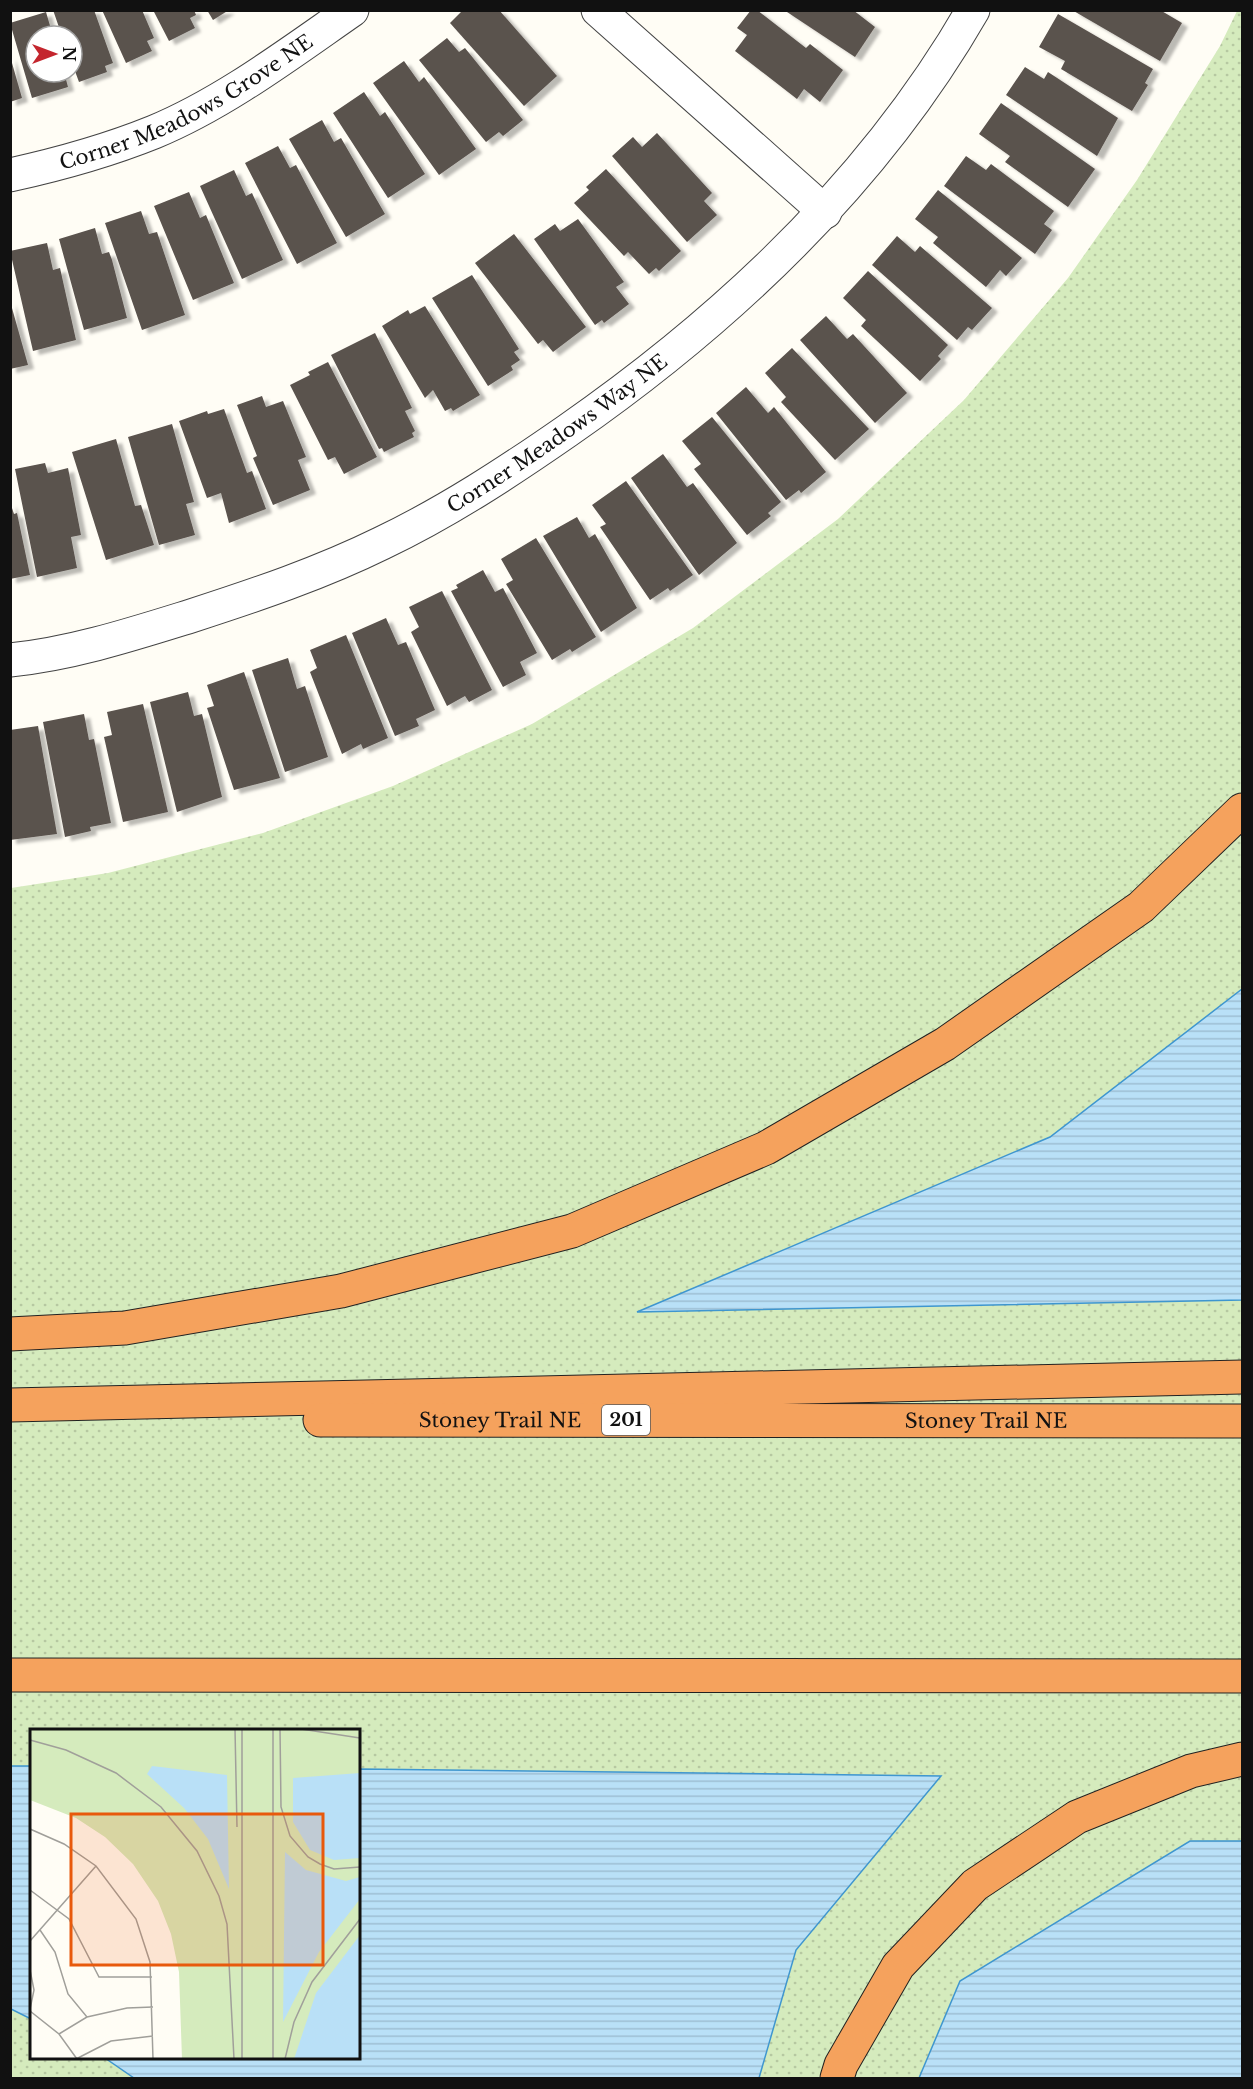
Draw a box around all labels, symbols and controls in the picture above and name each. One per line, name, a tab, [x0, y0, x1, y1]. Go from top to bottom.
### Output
north arrow	[24, 24, 84, 84]
street label: Corner Meadows Grove NE	[52, 27, 316, 173]
street label: Corner Meadows Way NE	[443, 349, 672, 518]
road number: 201	[602, 1405, 650, 1435]
street label: Stoney Trail NE	[419, 1408, 581, 1432]
street label: Stoney Trail NE	[905, 1409, 1067, 1433]
inset map	[30, 1729, 360, 2059]

